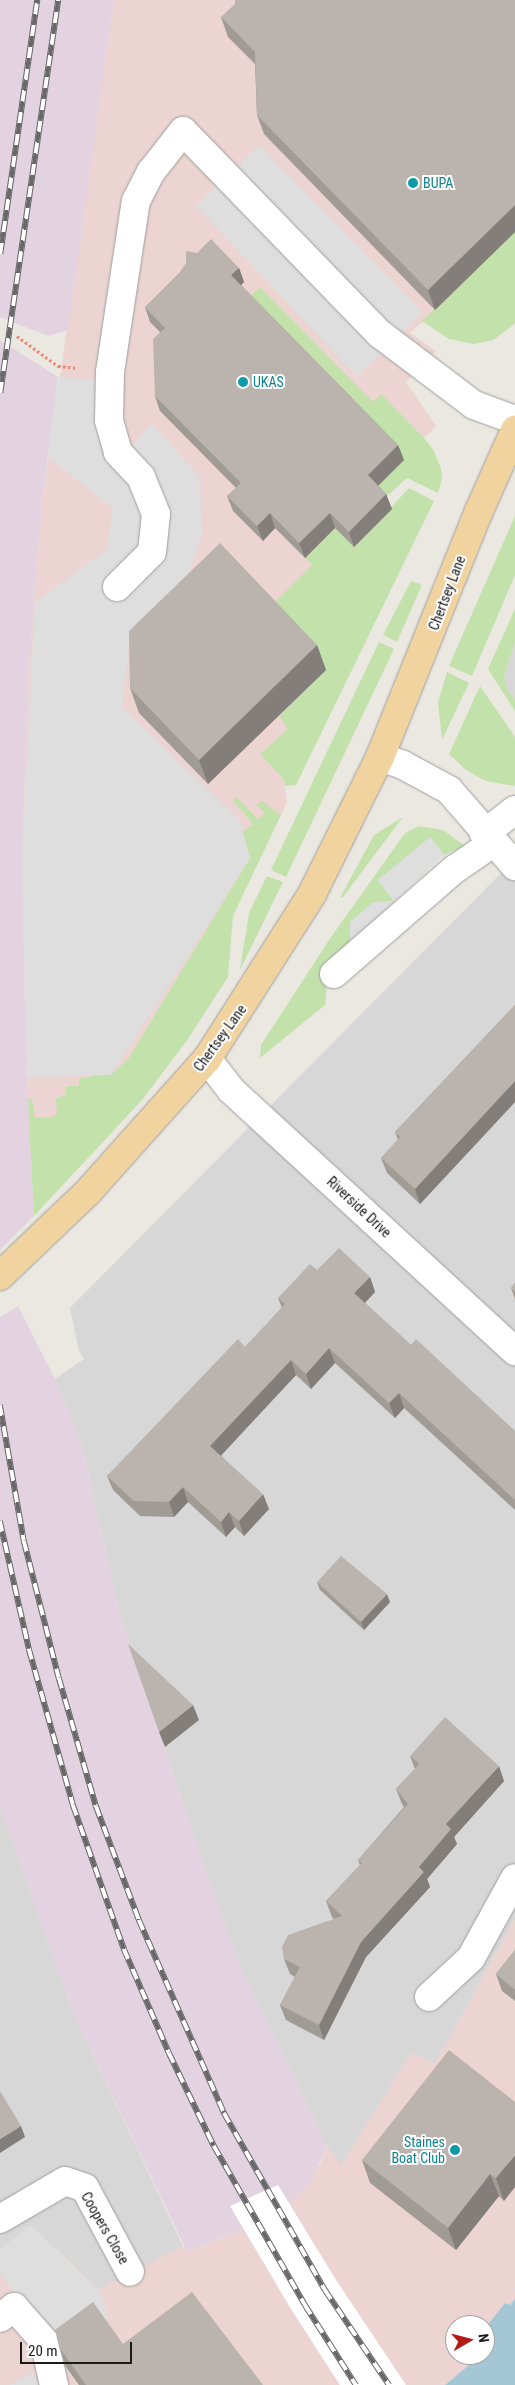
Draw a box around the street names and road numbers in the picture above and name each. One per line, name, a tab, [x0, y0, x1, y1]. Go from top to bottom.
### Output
street label: Chertsey Lane	[425, 553, 469, 633]
street label: Chertsey Lane	[190, 1001, 250, 1075]
street label: Riverside Drive	[323, 1173, 395, 1241]
street label: Coopers Close	[78, 2189, 132, 2267]

